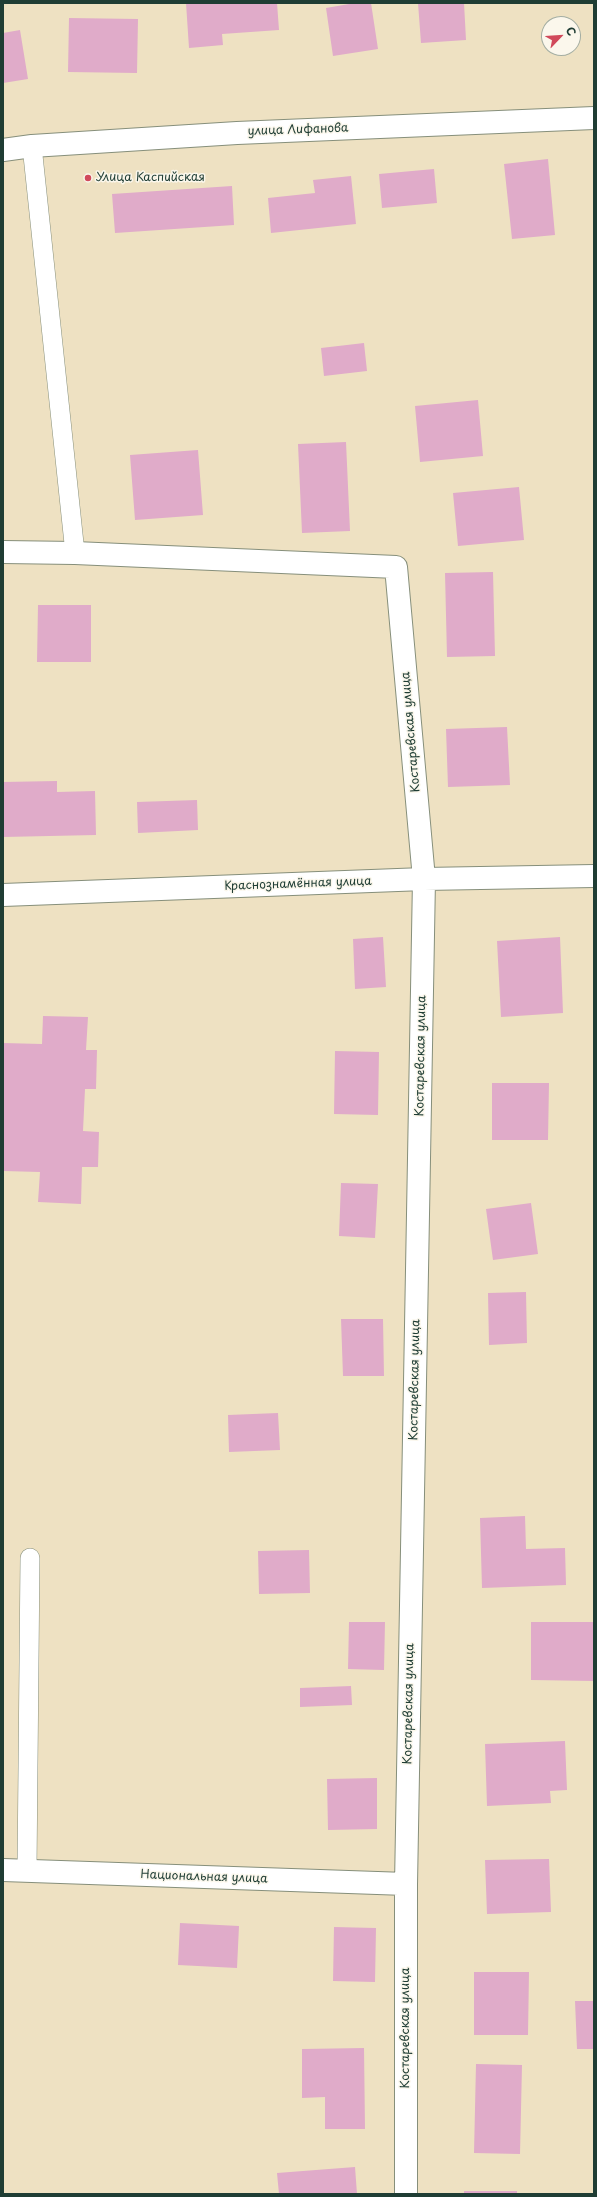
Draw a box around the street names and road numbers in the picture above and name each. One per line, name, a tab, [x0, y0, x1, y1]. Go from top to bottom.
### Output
street label: улица Лифанова	[247, 121, 349, 139]
street label: Костаревская улица	[399, 671, 423, 793]
street label: Краснознамённая улица	[224, 874, 372, 894]
street label: Костаревская улица	[413, 995, 429, 1117]
street label: Костаревская улица	[407, 1319, 423, 1441]
street label: Костаревская улица	[401, 1643, 417, 1765]
street label: Национальная улица	[140, 1868, 268, 1886]
street label: Костаревская улица	[399, 1967, 413, 2089]

